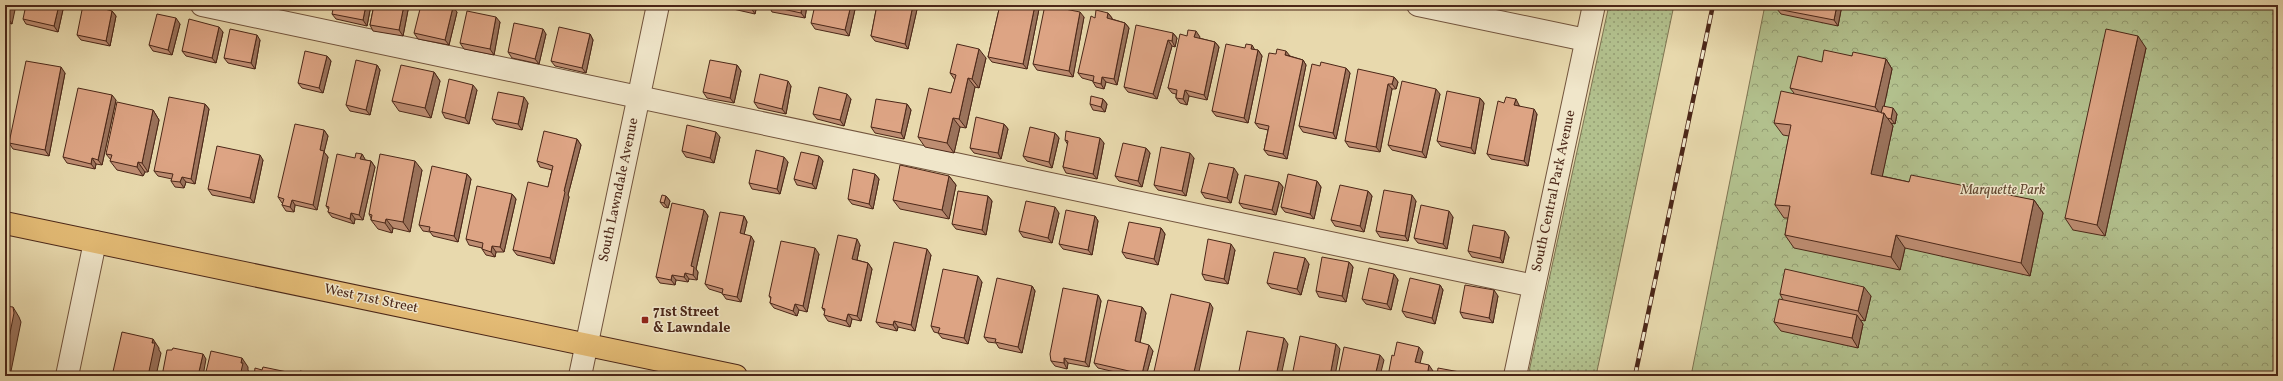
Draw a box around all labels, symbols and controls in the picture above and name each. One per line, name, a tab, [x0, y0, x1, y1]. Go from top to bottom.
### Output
street label: South Central Park Avenue	[1528, 108, 1581, 274]
street label: South Lawndale Avenue	[594, 116, 644, 264]
park label: Marquette Park	[1959, 181, 2046, 200]
street label: West 71st Street	[322, 280, 420, 318]
place label: 71st Street & Lawndale	[653, 303, 730, 338]
marker: 71st Street & Lawndale	[640, 315, 650, 325]

